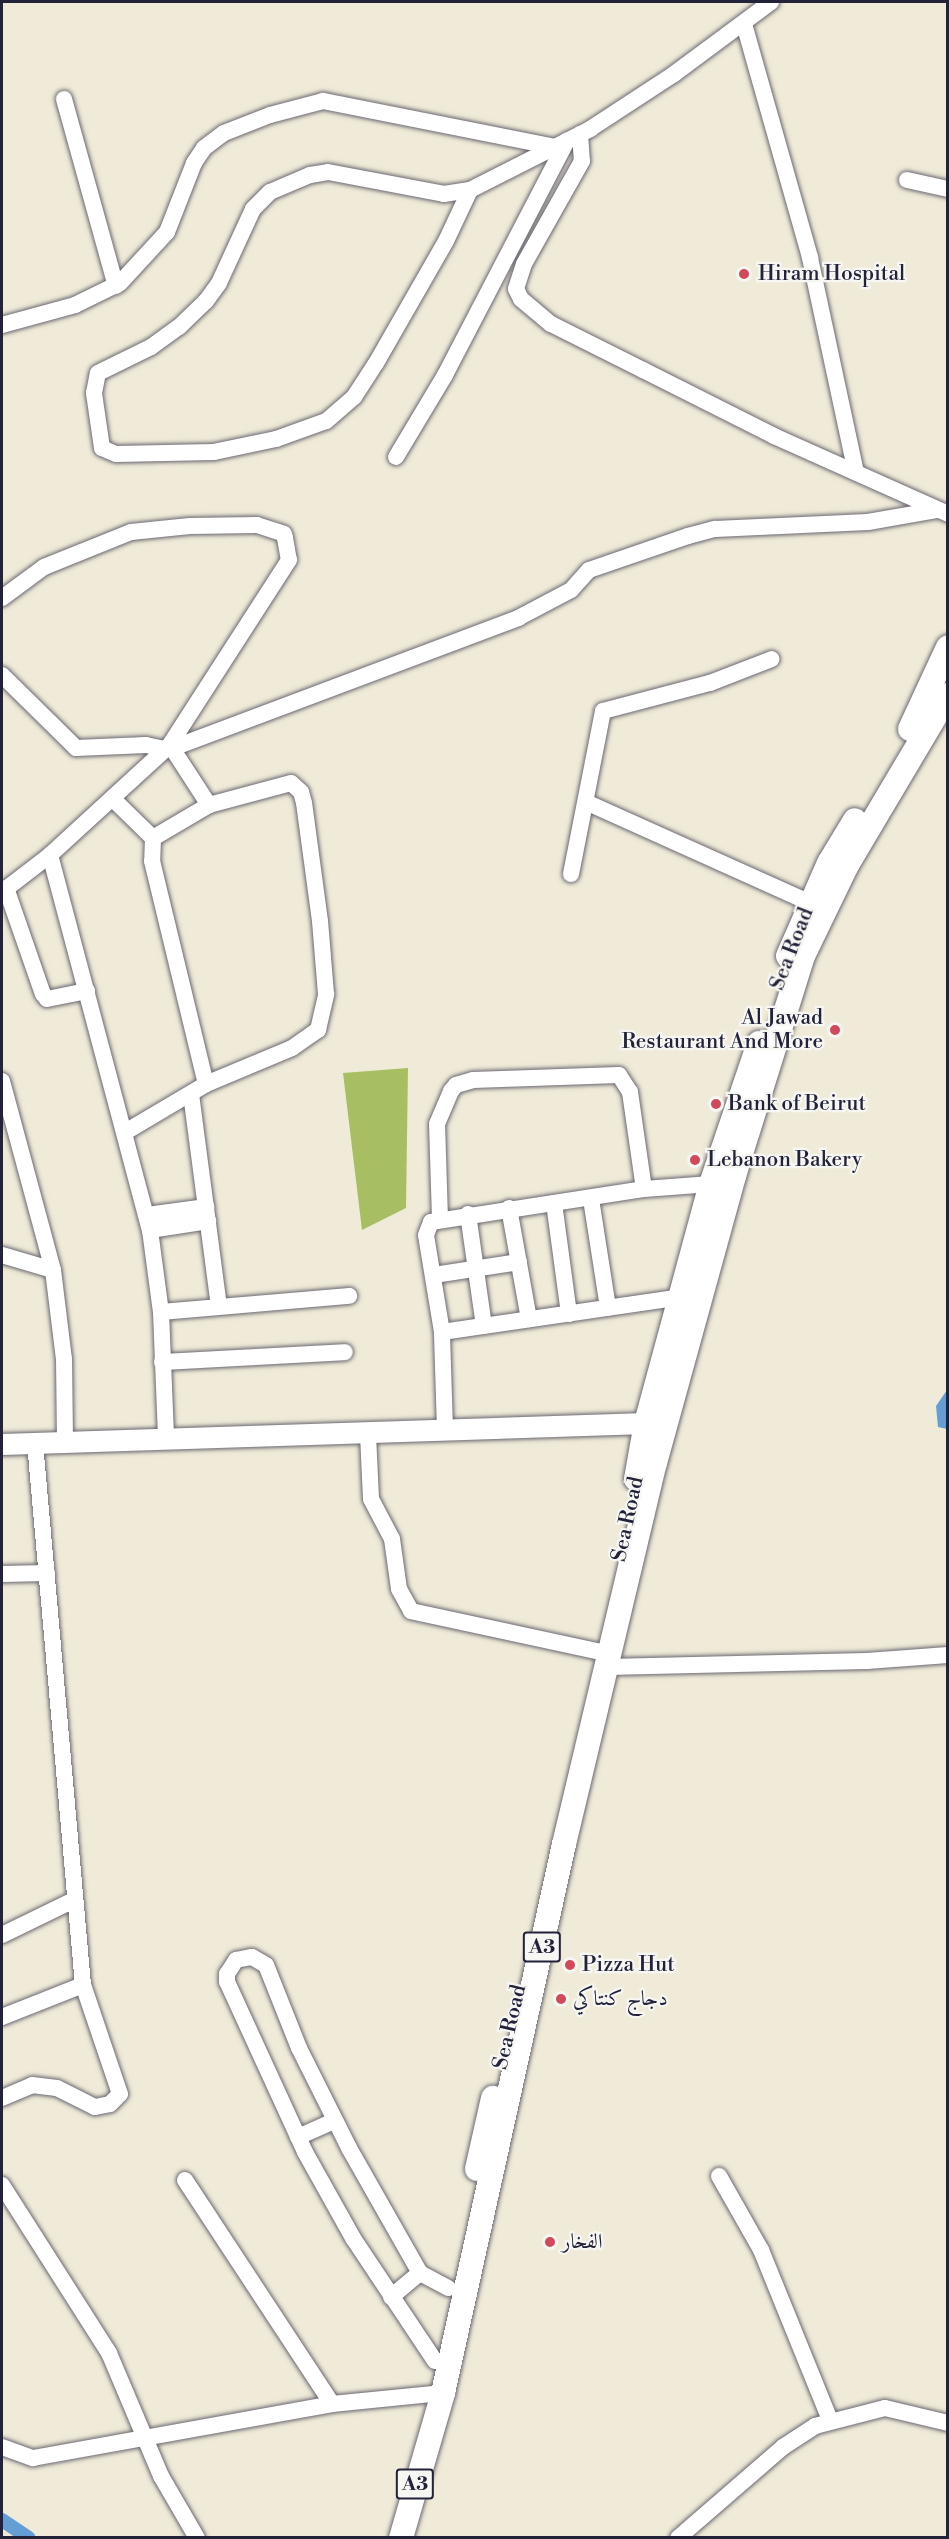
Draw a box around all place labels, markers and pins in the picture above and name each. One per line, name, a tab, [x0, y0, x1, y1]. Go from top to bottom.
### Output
place label: Hiram Hospital	[758, 261, 905, 287]
marker: Hiram Hospital	[735, 265, 753, 283]
place label: Al Jawad Restaurant And More	[621, 1005, 823, 1055]
marker: Al Jawad Restaurant And More	[828, 1023, 842, 1037]
place label: Bank of Beirut	[728, 1091, 866, 1117]
marker: Bank of Beirut	[709, 1097, 723, 1111]
place label: Lebanon Bakery	[707, 1147, 862, 1173]
marker: Lebanon Bakery	[688, 1153, 702, 1167]
place label: Pizza Hut	[582, 1952, 675, 1978]
marker: Pizza Hut	[563, 1958, 577, 1972]
place label: دجاج كنتاكي	[573, 1986, 668, 2012]
marker: دجاج كنتاكي	[554, 1992, 568, 2006]
place label: الفخار	[562, 2229, 603, 2255]
marker: الفخار	[543, 2235, 557, 2249]

